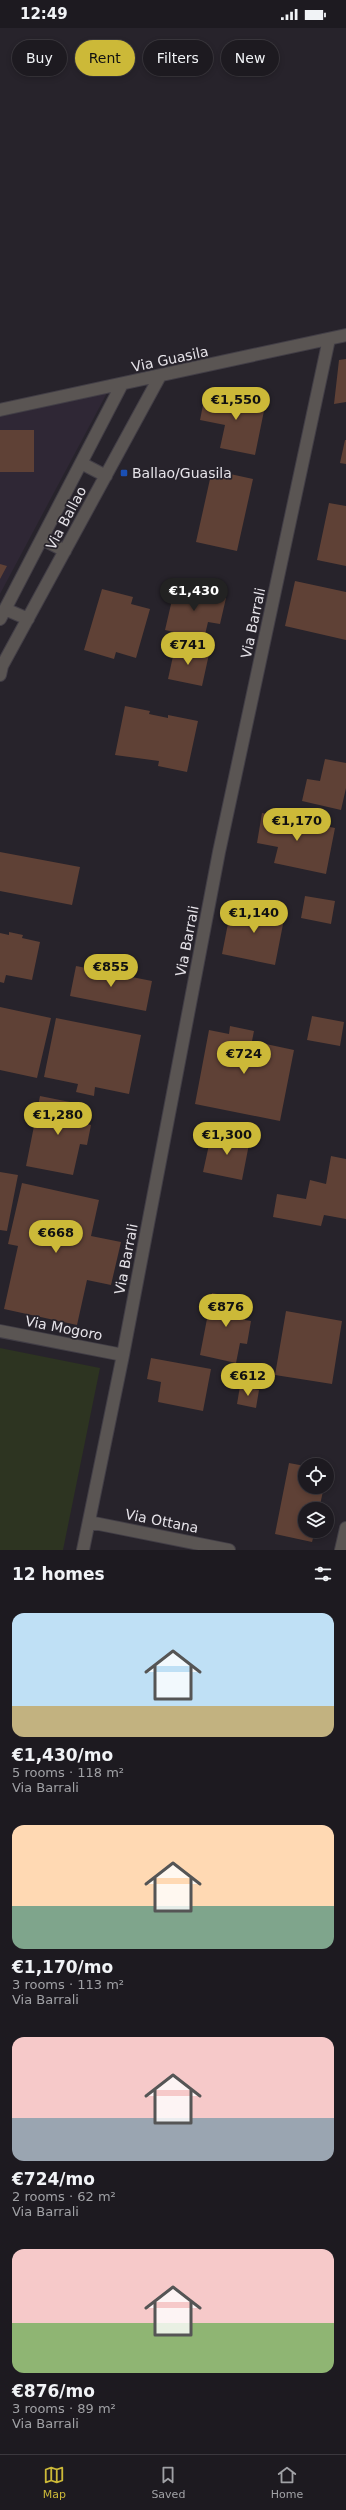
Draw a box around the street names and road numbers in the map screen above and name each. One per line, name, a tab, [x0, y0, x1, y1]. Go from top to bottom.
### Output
street label: Via Guasila	[130, 343, 210, 375]
street label: Via Ballao	[43, 484, 89, 552]
street label: Via Barrali	[238, 586, 268, 660]
street label: Via Barrali	[172, 904, 202, 978]
street label: Via Barrali	[111, 1222, 141, 1296]
street label: Via Mogoro	[24, 1313, 104, 1343]
street label: Via Ottana	[124, 1506, 200, 1536]

